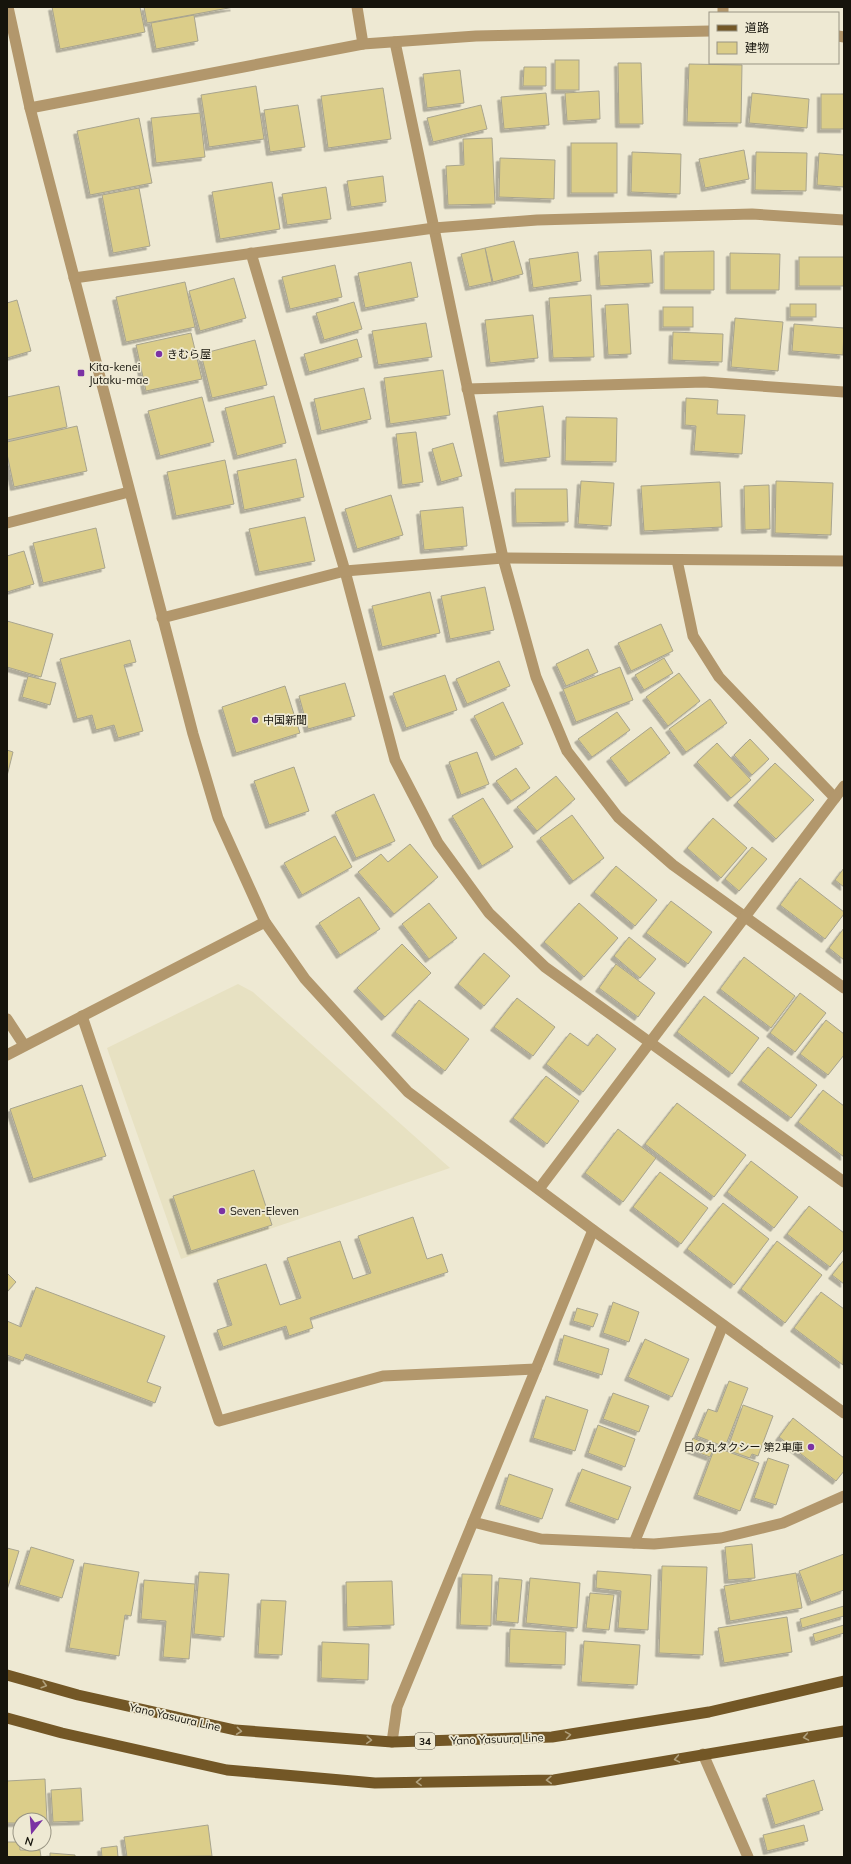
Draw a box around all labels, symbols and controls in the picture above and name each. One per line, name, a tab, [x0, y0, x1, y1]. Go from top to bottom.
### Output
legend	[709, 12, 839, 64]
text: 道路	[745, 20, 769, 35]
text: 建物	[745, 40, 769, 55]
place label: きむら屋	[167, 347, 211, 361]
marker: きむら屋	[154, 349, 164, 359]
place label: Kita-kenei Jutaku-mae	[89, 360, 148, 387]
marker: Kita-kenei Jutaku-mae	[76, 368, 86, 378]
place label: 中国新聞	[263, 713, 307, 727]
marker: 中国新聞	[250, 715, 260, 725]
place label: Seven-Eleven	[230, 1204, 299, 1218]
marker: Seven-Eleven	[217, 1206, 227, 1216]
place label: 日の丸タクシー 第2車庫	[684, 1440, 803, 1454]
marker: 日の丸タクシー 第2車庫	[806, 1442, 816, 1452]
one-way arrow	[41, 1680, 48, 1689]
street label: Yano Yasuura Line	[127, 1699, 222, 1734]
one-way arrow	[236, 1726, 242, 1735]
street label: Yano Yasuura Line	[449, 1730, 544, 1748]
one-way arrow	[565, 1731, 572, 1739]
one-way arrow	[802, 1732, 809, 1741]
road number: 34	[415, 1733, 435, 1749]
one-way arrow	[366, 1736, 372, 1745]
one-way arrow	[674, 1754, 680, 1762]
one-way arrow	[546, 1776, 552, 1784]
one-way arrow	[416, 1778, 422, 1786]
north arrow	[12, 1812, 52, 1852]
text: N	[23, 1834, 35, 1849]

